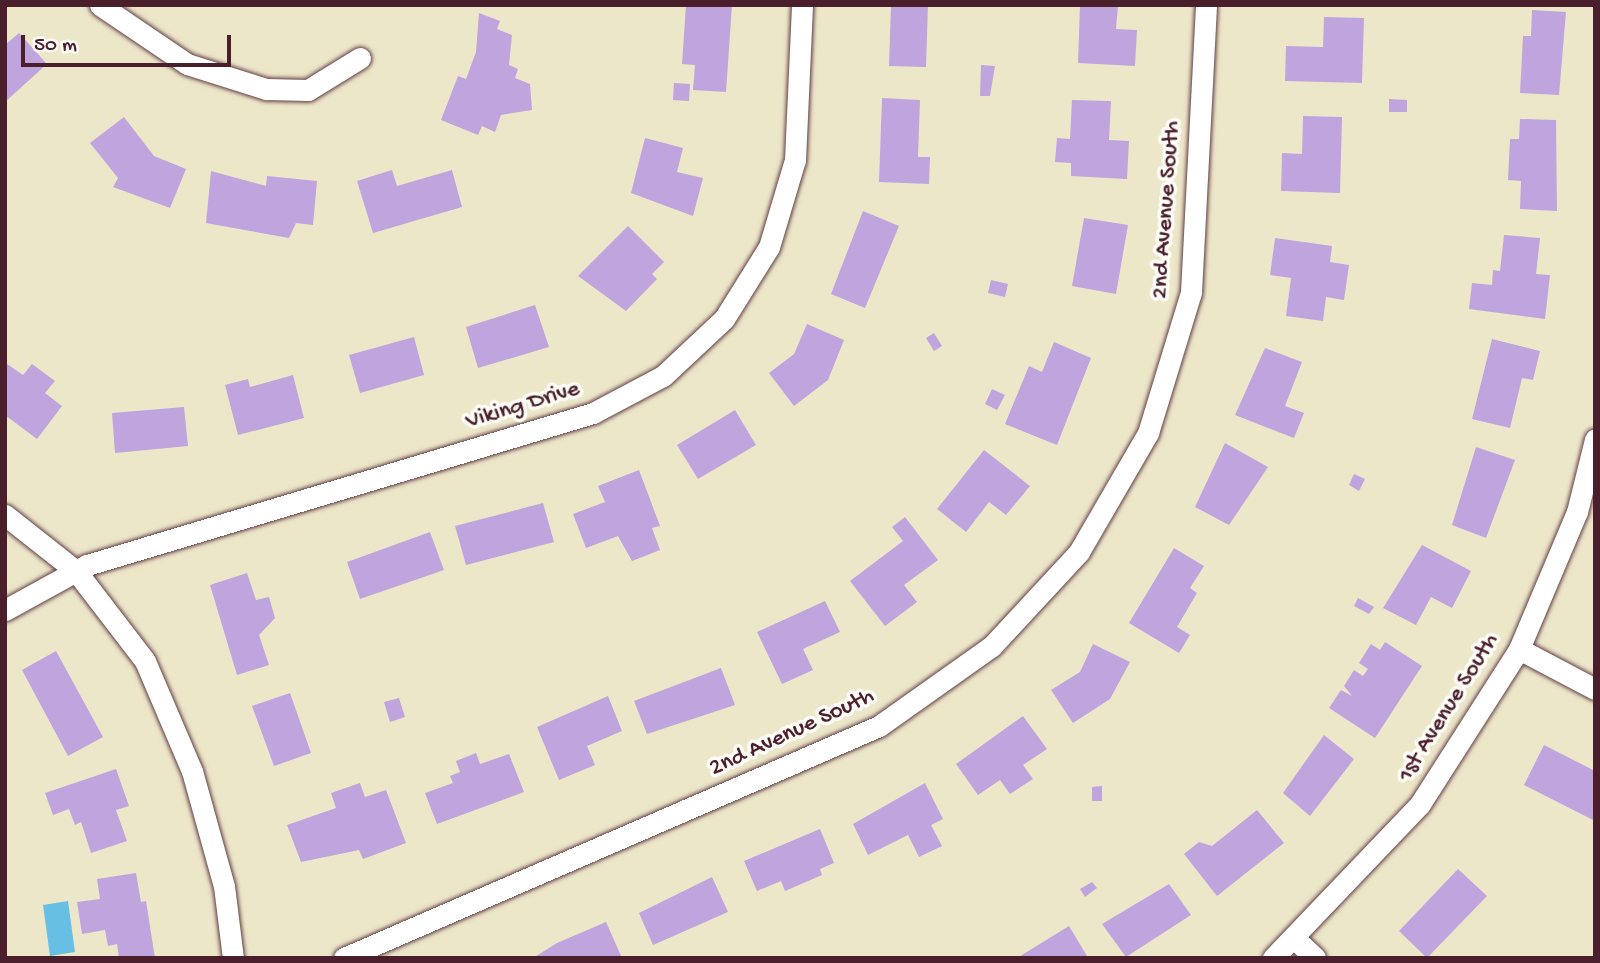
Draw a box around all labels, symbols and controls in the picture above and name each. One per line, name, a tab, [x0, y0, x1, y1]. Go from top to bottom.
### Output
scale bar	[24, 21, 234, 65]
text: 50 m	[34, 34, 77, 59]
street label: 2nd Avenue South	[1146, 120, 1188, 300]
street label: Viking Drive	[463, 375, 583, 437]
street label: 1st Avenue South	[1392, 629, 1506, 787]
street label: 2nd Avenue South	[705, 682, 879, 784]

